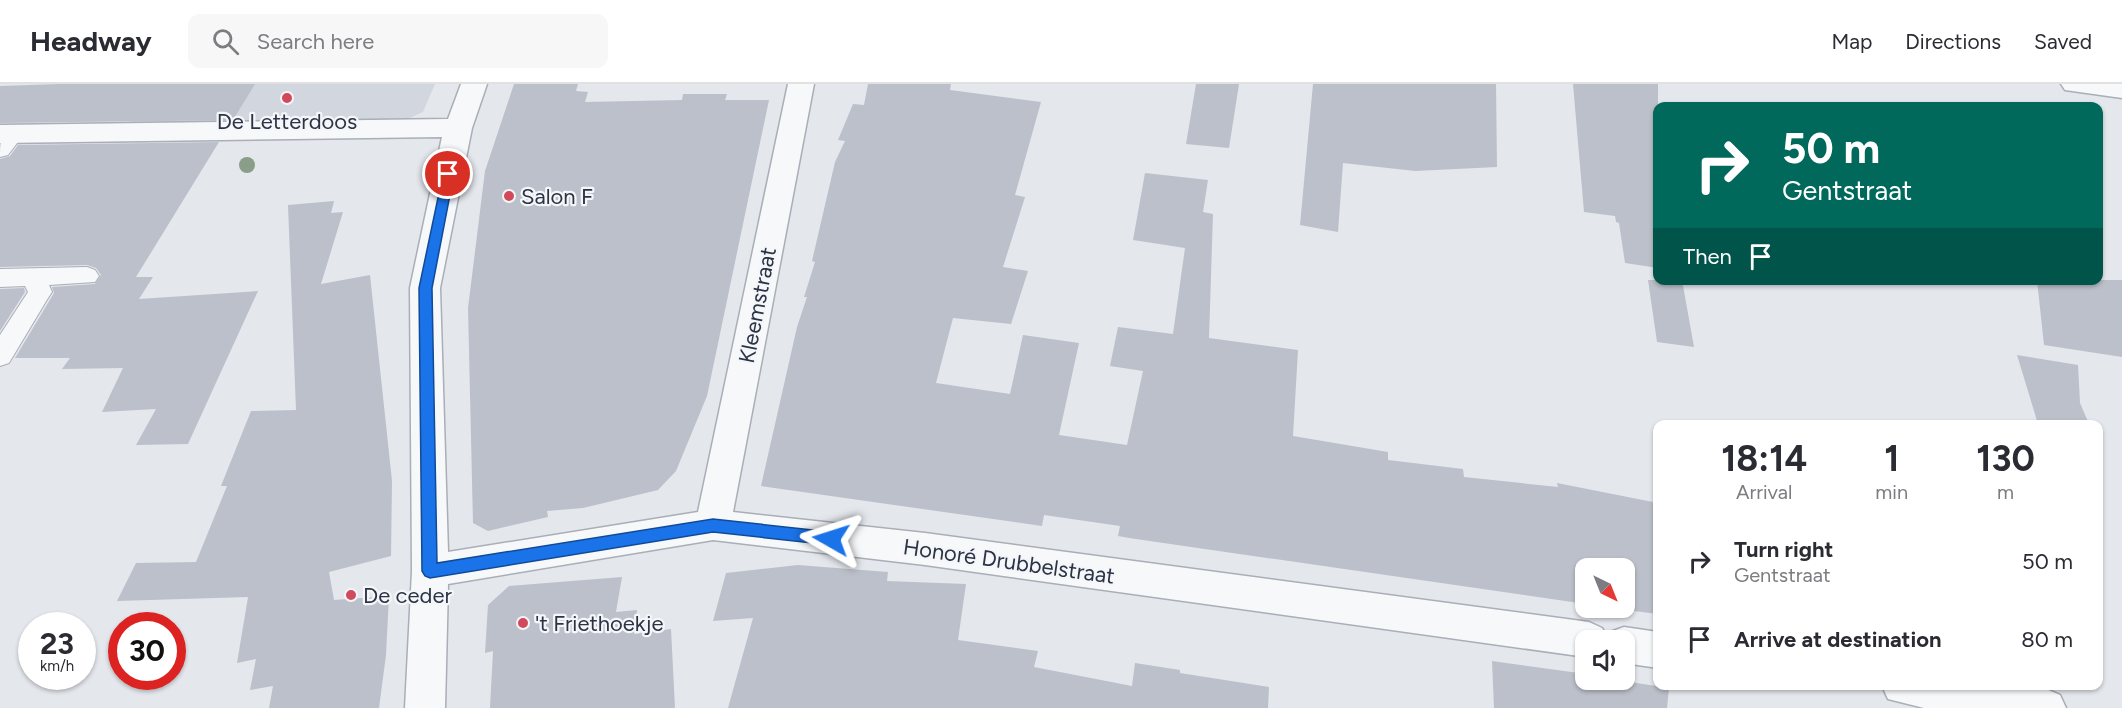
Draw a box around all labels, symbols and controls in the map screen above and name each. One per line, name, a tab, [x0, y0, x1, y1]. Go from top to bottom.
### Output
search box	[188, 14, 608, 68]
text: Headway	[30, 24, 152, 58]
icon: search	[209, 25, 242, 58]
text: Search here	[257, 28, 374, 55]
text: Map	[1831, 29, 1872, 54]
text: Directions	[1905, 29, 2001, 54]
text: Saved	[2034, 29, 2092, 54]
marker: De Letterdoos	[280, 91, 294, 105]
place label: De Letterdoos	[217, 108, 357, 135]
text: 50 m	[1782, 123, 1880, 174]
icon: right	[1683, 126, 1761, 204]
pin	[422, 148, 473, 199]
icon: arrive	[431, 157, 464, 190]
text: Gentstraat	[1782, 174, 1912, 207]
place label: Salon F	[521, 183, 593, 210]
marker: Salon F	[502, 189, 516, 203]
icon: arrive	[1744, 240, 1777, 273]
text: Then	[1683, 243, 1732, 270]
street label: Kleemstraat	[733, 245, 782, 365]
text: 18:14	[1721, 437, 1807, 480]
text: 1	[1884, 437, 1899, 480]
text: 130	[1976, 437, 2035, 480]
text: Arrival	[1736, 480, 1792, 504]
text: min	[1875, 480, 1908, 504]
text: m	[1997, 480, 2014, 504]
position arrow	[799, 507, 863, 571]
street label: Honoré Drubbelstraat	[901, 533, 1117, 590]
text: Turn right	[1734, 536, 1833, 563]
icon: right	[1683, 545, 1716, 578]
text: 50 m	[2022, 548, 2073, 575]
north arrow	[1575, 558, 1635, 618]
map controls	[1575, 558, 1635, 690]
text: Gentstraat	[1734, 563, 1830, 587]
place label: De ceder	[363, 582, 452, 609]
marker: De ceder	[344, 588, 358, 602]
place label: 't Friethoekje	[535, 610, 663, 637]
speed limit sign: 30	[108, 612, 186, 690]
marker: 't Friethoekje	[516, 616, 530, 630]
icon: arrive	[1683, 623, 1716, 656]
text: 23	[40, 625, 74, 662]
text: Arrive at destination	[1734, 626, 1942, 653]
text: 80 m	[2021, 626, 2073, 653]
button: sound	[1575, 630, 1635, 690]
text: km/h	[40, 657, 74, 675]

